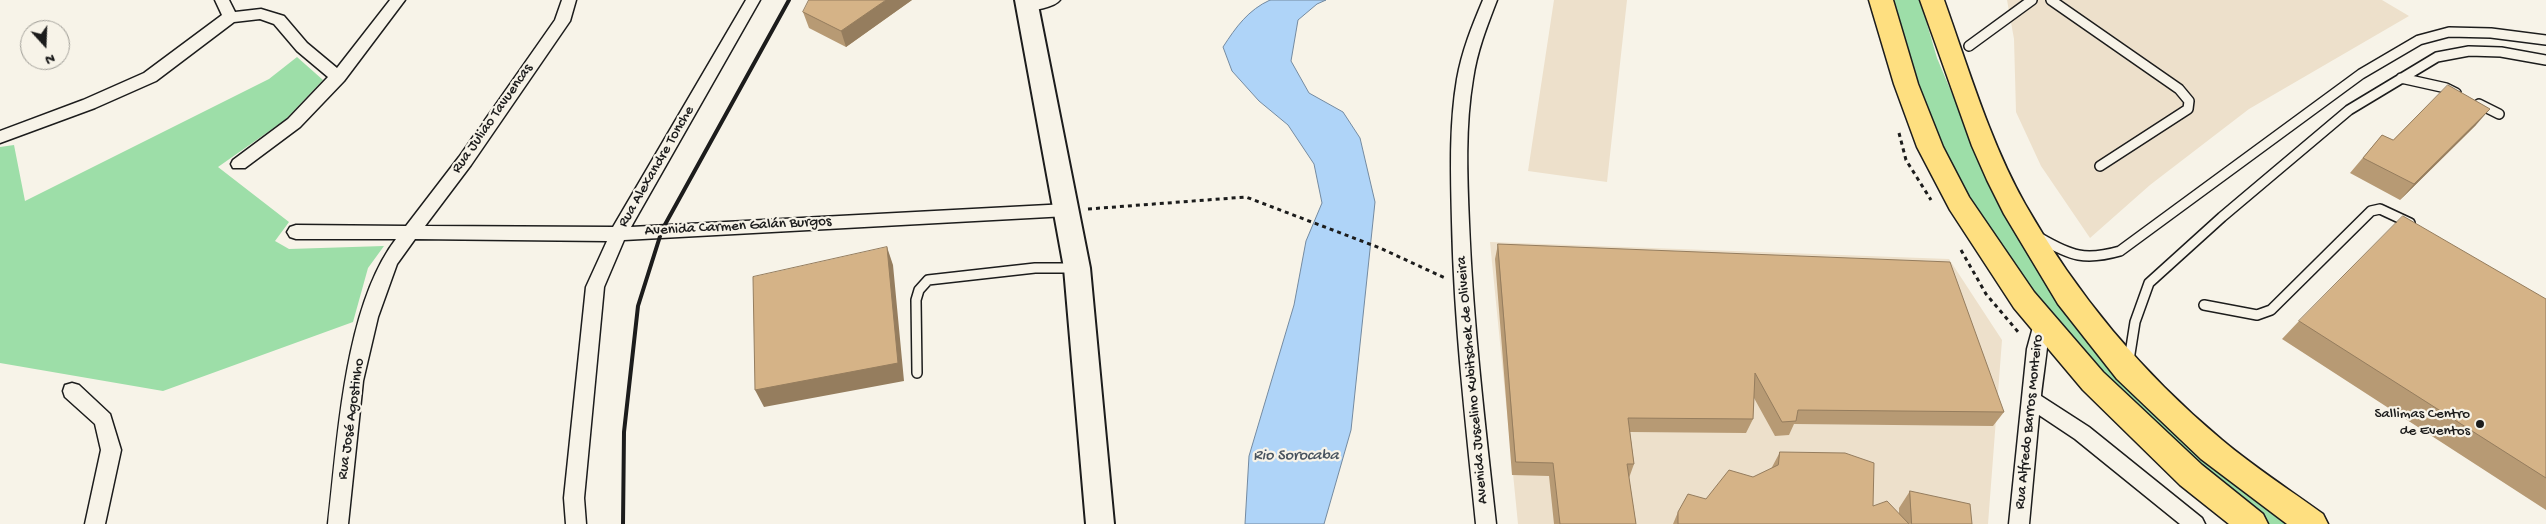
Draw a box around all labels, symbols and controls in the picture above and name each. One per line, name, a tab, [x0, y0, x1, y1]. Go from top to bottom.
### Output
north arrow	[20, 20, 70, 70]
text: N	[43, 49, 57, 68]
street label: Rua Julião Tavuencas	[448, 61, 538, 177]
street label: Rua Alexandre Tonche	[615, 103, 699, 231]
street label: Avenida Carmen Galán Burgos	[644, 213, 832, 241]
street label: Avenida Juscelino Kubitschek de Oliveira	[1453, 255, 1493, 505]
street label: Rua Alfredo Barros Monteiro	[2012, 334, 2048, 510]
street label: Rua José Agostinho	[335, 357, 369, 481]
place label: Sallimas Centro de Eventos	[2375, 406, 2470, 441]
marker: Sallimas Centro de Eventos	[2474, 418, 2486, 430]
water label: Rio Sorocaba	[1253, 447, 1339, 467]

